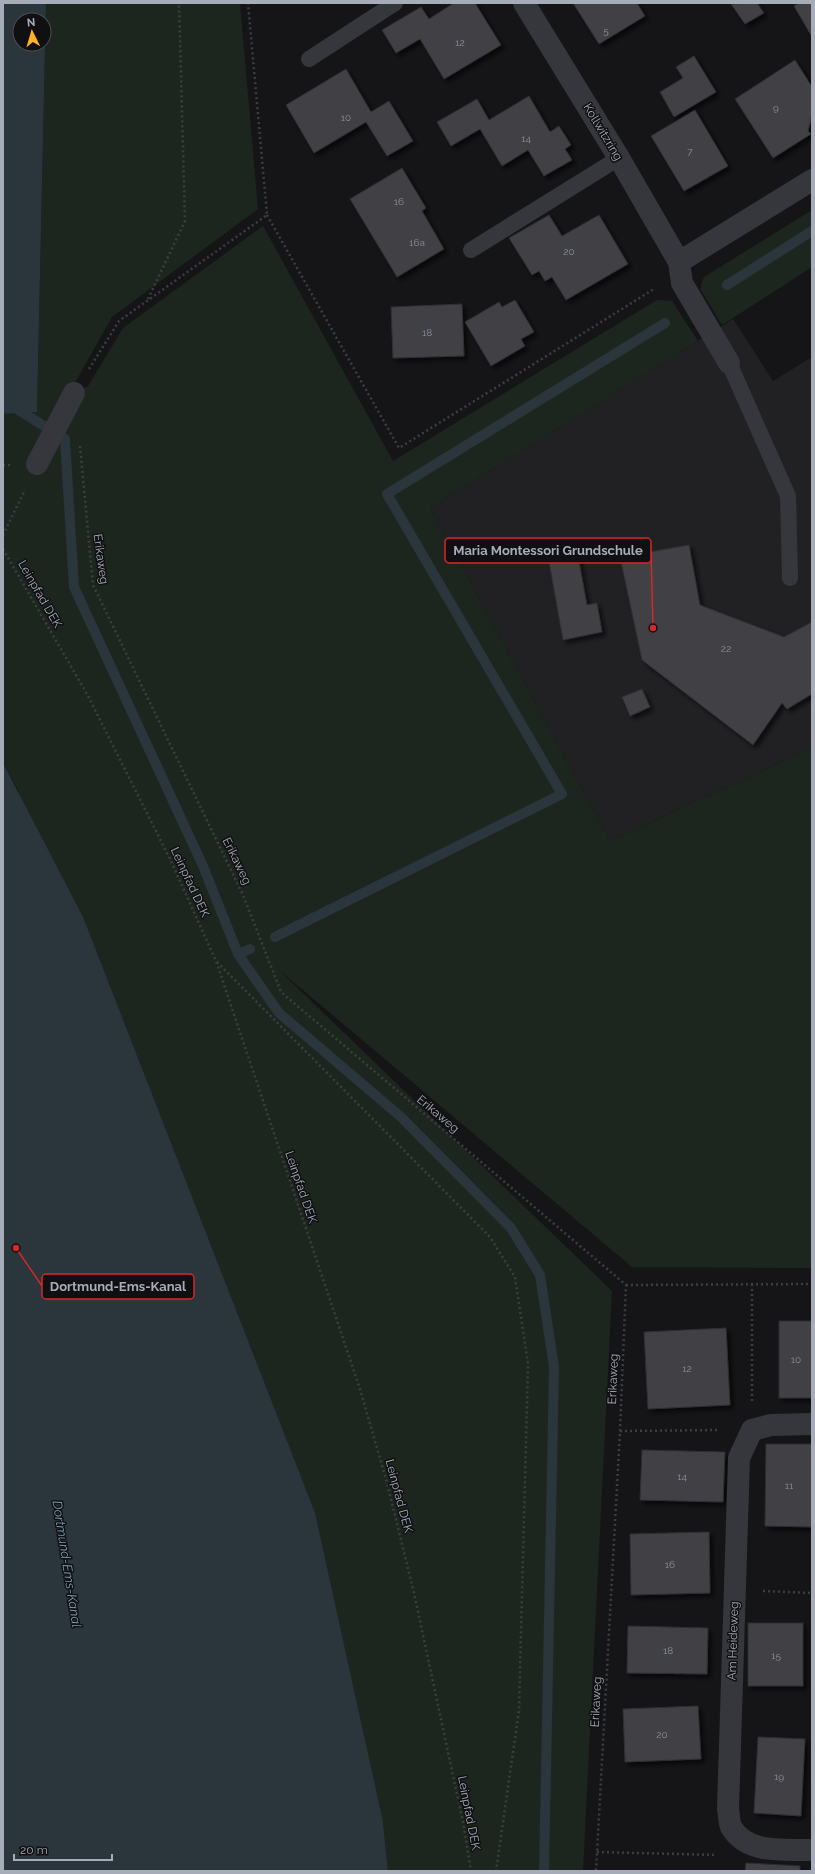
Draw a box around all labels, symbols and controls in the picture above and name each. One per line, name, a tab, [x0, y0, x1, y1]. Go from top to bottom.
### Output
north arrow	[12, 12, 52, 52]
text: N	[26, 16, 36, 29]
house number: 5	[603, 25, 609, 36]
house number: 12	[455, 37, 465, 48]
street label: Kollwitzring	[580, 101, 626, 163]
house number: 9	[773, 102, 779, 113]
house number: 10	[341, 112, 351, 123]
house number: 14	[521, 133, 531, 144]
house number: 7	[687, 146, 693, 157]
house number: 16	[394, 196, 404, 207]
house number: 16a	[409, 237, 425, 248]
house number: 20	[563, 246, 575, 257]
house number: 18	[422, 327, 432, 338]
street label: Erikaweg	[91, 533, 111, 585]
callout: Maria Montessori Grundschule	[445, 538, 651, 563]
text: Maria Montessori Grundschule	[453, 543, 643, 558]
street label: Leinpfad DEK	[15, 558, 65, 630]
house number: 22	[721, 643, 731, 654]
street label: Erikaweg	[220, 835, 254, 887]
street label: Leinpfad DEK	[168, 845, 212, 919]
street label: Erikaweg	[414, 1092, 462, 1136]
street label: Leinpfad DEK	[282, 1149, 320, 1225]
callout: Dortmund-Ems-Kanal	[42, 1274, 194, 1299]
text: Dortmund-Ems-Kanal	[50, 1279, 187, 1294]
street label: Erikaweg	[605, 1353, 621, 1405]
house number: 10	[791, 1354, 801, 1365]
house number: 12	[682, 1363, 692, 1374]
street label: Leinpfad DEK	[382, 1458, 416, 1535]
house number: 14	[677, 1471, 687, 1482]
house number: 11	[785, 1480, 794, 1491]
water label: Dortmund-Ems-Kanal	[50, 1499, 85, 1629]
house number: 16	[665, 1559, 675, 1570]
street label: Am Heideweg	[725, 1601, 741, 1681]
house number: 18	[663, 1645, 673, 1656]
house number: 15	[771, 1650, 781, 1661]
street label: Erikaweg	[588, 1676, 604, 1728]
house number: 20	[656, 1729, 668, 1740]
house number: 19	[774, 1771, 784, 1782]
street label: Leinpfad DEK	[455, 1775, 483, 1852]
scale bar	[14, 1836, 112, 1862]
text: 20 m	[20, 1843, 48, 1857]

